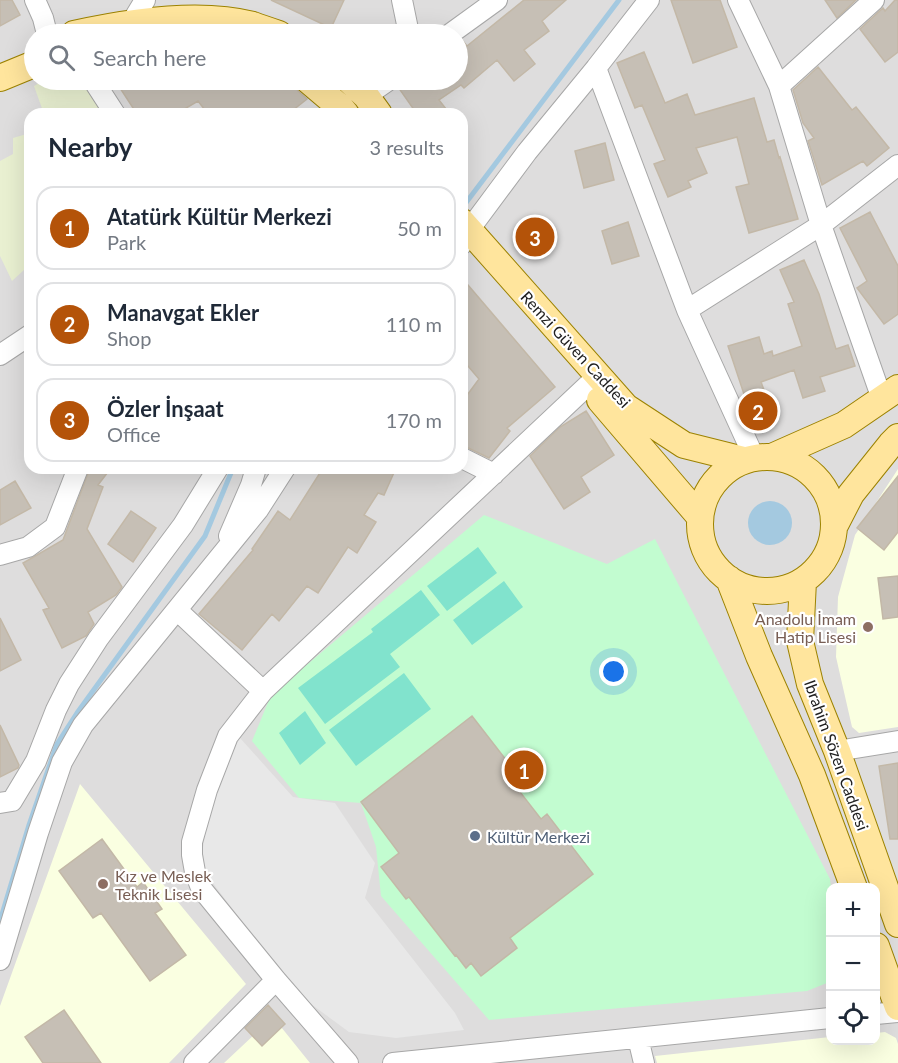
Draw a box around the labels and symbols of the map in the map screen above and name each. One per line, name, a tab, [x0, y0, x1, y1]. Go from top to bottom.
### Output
pin: 3	[516, 214, 554, 260]
street label: Remzi Güven Caddesi	[517, 287, 635, 411]
pin: 2	[738, 388, 777, 434]
place label: Anadolu İmam Hatip Lisesi	[755, 609, 856, 646]
marker: Anadolu İmam Hatip Lisesi	[861, 620, 875, 634]
your location	[599, 657, 628, 686]
street label: Ibrahim Sözen Caddesi	[801, 677, 873, 833]
pin: 1	[504, 748, 544, 792]
place label: Kültür Merkezi	[487, 827, 590, 846]
marker: Kültür Merkezi	[468, 829, 482, 843]
place label: Kız ve Meslek Teknik Lisesi	[115, 866, 212, 903]
marker: Kız ve Meslek Teknik Lisesi	[96, 877, 110, 891]

